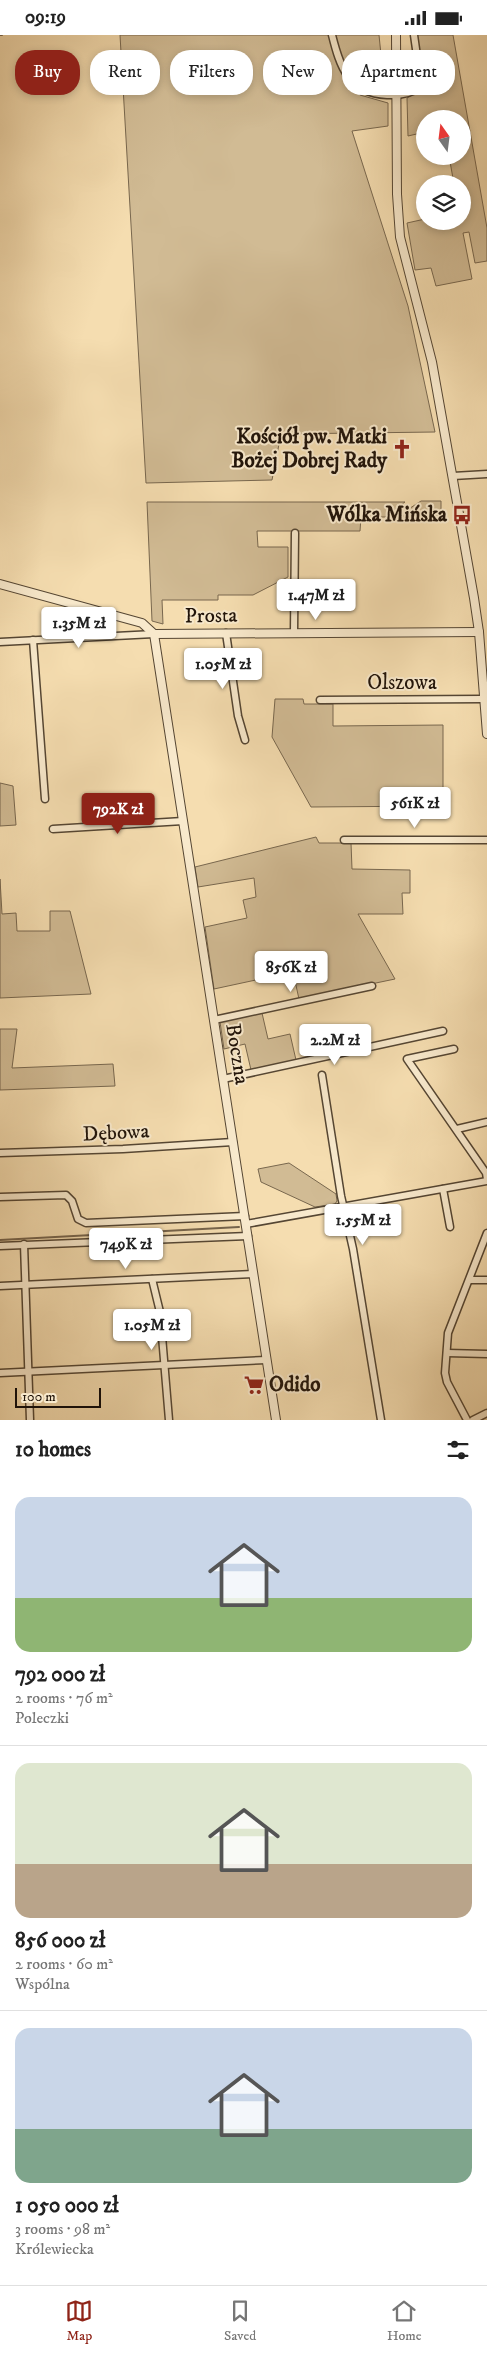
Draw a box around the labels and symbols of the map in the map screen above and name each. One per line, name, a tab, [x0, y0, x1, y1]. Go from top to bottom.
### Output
north arrow	[416, 110, 471, 165]
place label: Kościół pw. Matki Bożej Dobrej Rady	[231, 424, 388, 475]
church icon: Kościół pw. Matki Bożej Dobrej Rady	[391, 438, 413, 460]
place label: Wólka Mińska	[326, 502, 448, 528]
bus stop icon: Wólka Mińska	[451, 504, 473, 526]
pin: 1.47M zł	[264, 579, 368, 621]
street label: Prosta	[184, 603, 238, 629]
pin: 1.35M zł	[27, 607, 131, 649]
pin: 1.05M zł	[171, 647, 275, 690]
street label: Olszowa	[367, 670, 437, 696]
pin: 561K zł	[369, 787, 461, 829]
pin: 792K zł	[72, 793, 164, 835]
pin: 856K zł	[245, 951, 337, 993]
street label: Boczna	[219, 1022, 255, 1087]
pin: 2.2M zł	[289, 1023, 381, 1066]
street label: Dębowa	[82, 1118, 150, 1148]
pin: 1.55M zł	[311, 1203, 415, 1246]
pin: 749K zł	[80, 1227, 172, 1270]
pin: 1.05M zł	[100, 1309, 204, 1351]
place label: Odido	[269, 1372, 320, 1398]
supermarket icon: Odido	[243, 1374, 265, 1396]
scale bar	[15, 1385, 101, 1408]

